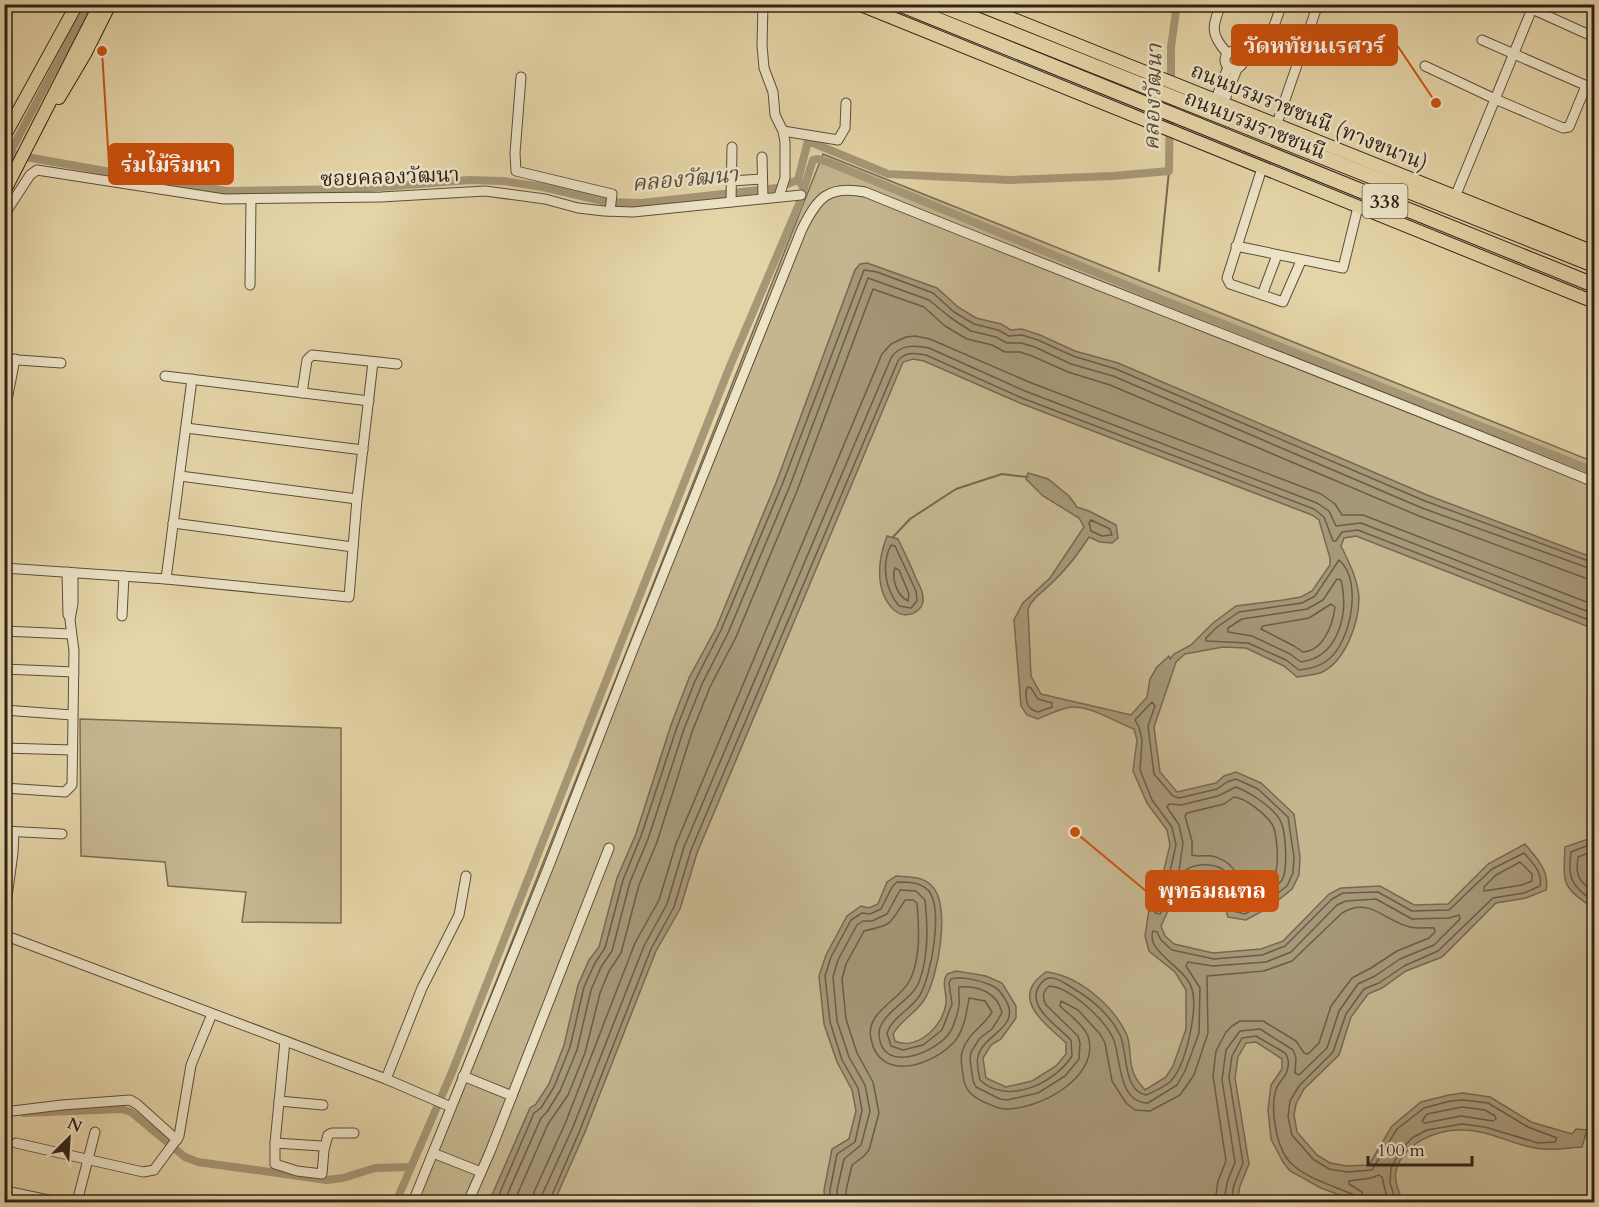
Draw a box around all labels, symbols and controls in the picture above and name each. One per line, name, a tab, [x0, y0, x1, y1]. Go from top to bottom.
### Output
callout: วัดหทัยนเรศวร์	[1232, 25, 1397, 65]
text: วัดหทัยนเรศวร์	[1244, 31, 1386, 61]
water label: คลองวัฒนา	[1136, 42, 1170, 151]
street label: ถนนบรมราชชนนี (ทางขนาน)	[1187, 58, 1431, 176]
street label: ถนนบรมราชชนนี	[1180, 85, 1330, 165]
callout: ร่มไม้ริมนา	[109, 144, 233, 184]
text: ร่มไม้ริมนา	[121, 150, 221, 180]
water label: คลองวัฒนา	[630, 159, 741, 199]
street label: ซอยคลองวัฒนา	[320, 160, 460, 194]
road number: 338	[1362, 184, 1408, 218]
callout: พุทธมณฑล	[1146, 871, 1278, 911]
text: พุทธมณฑล	[1158, 876, 1266, 906]
north arrow	[39, 1108, 99, 1168]
text: N	[64, 1112, 86, 1138]
scale bar	[1368, 1129, 1472, 1167]
text: 100 m	[1377, 1138, 1425, 1163]

